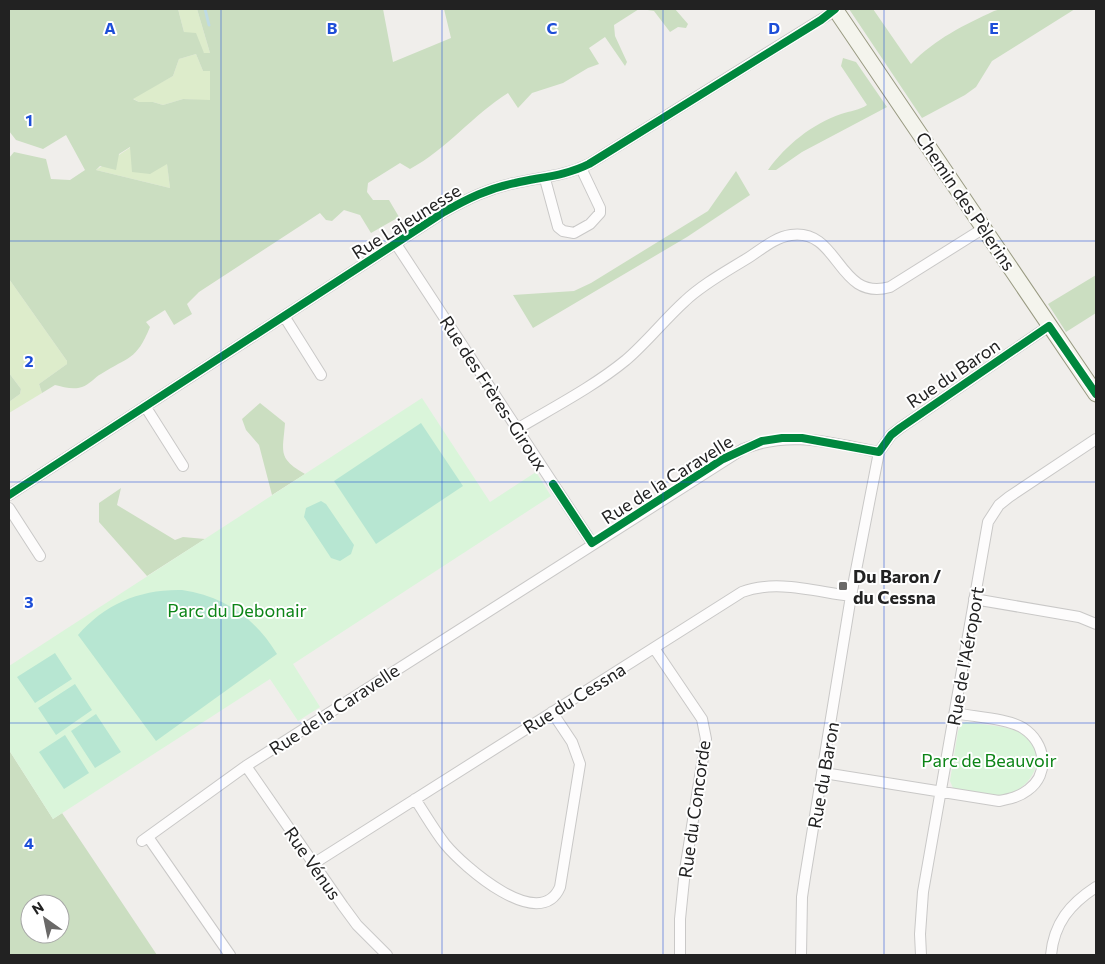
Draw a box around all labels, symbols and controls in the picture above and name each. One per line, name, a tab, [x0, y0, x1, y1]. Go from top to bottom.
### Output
text: A	[104, 18, 116, 37]
text: B	[327, 18, 338, 37]
text: C	[547, 18, 558, 37]
text: D	[768, 18, 780, 37]
text: E	[989, 18, 999, 37]
text: 1	[25, 110, 33, 129]
street label: Chemin des Pèlerins	[911, 127, 1021, 275]
street label: Rue Lajeunesse	[347, 179, 465, 263]
street label: Rue des Frères-Giroux	[436, 311, 553, 475]
street label: Rue du Baron	[902, 334, 1004, 412]
text: 2	[24, 351, 34, 370]
street label: Rue de la Caravelle	[597, 430, 737, 528]
place label: Du Baron / du Cessna	[853, 565, 941, 608]
marker: Du Baron / du Cessna	[837, 580, 849, 592]
street label: Rue de l'Aéroport	[942, 585, 988, 727]
text: 3	[24, 592, 34, 611]
park label: Parc du Debonair	[167, 599, 307, 621]
street label: Rue du Cessna	[519, 658, 629, 738]
street label: Rue de la Caravelle	[265, 659, 403, 759]
street label: Rue du Baron	[803, 720, 843, 830]
street label: Rue du Concorde	[673, 739, 715, 879]
park label: Parc de Beauvoir	[921, 749, 1057, 771]
street label: Rue Vénus	[280, 822, 346, 904]
text: 4	[24, 833, 34, 852]
north arrow	[20, 894, 70, 944]
text: N	[29, 898, 47, 918]

